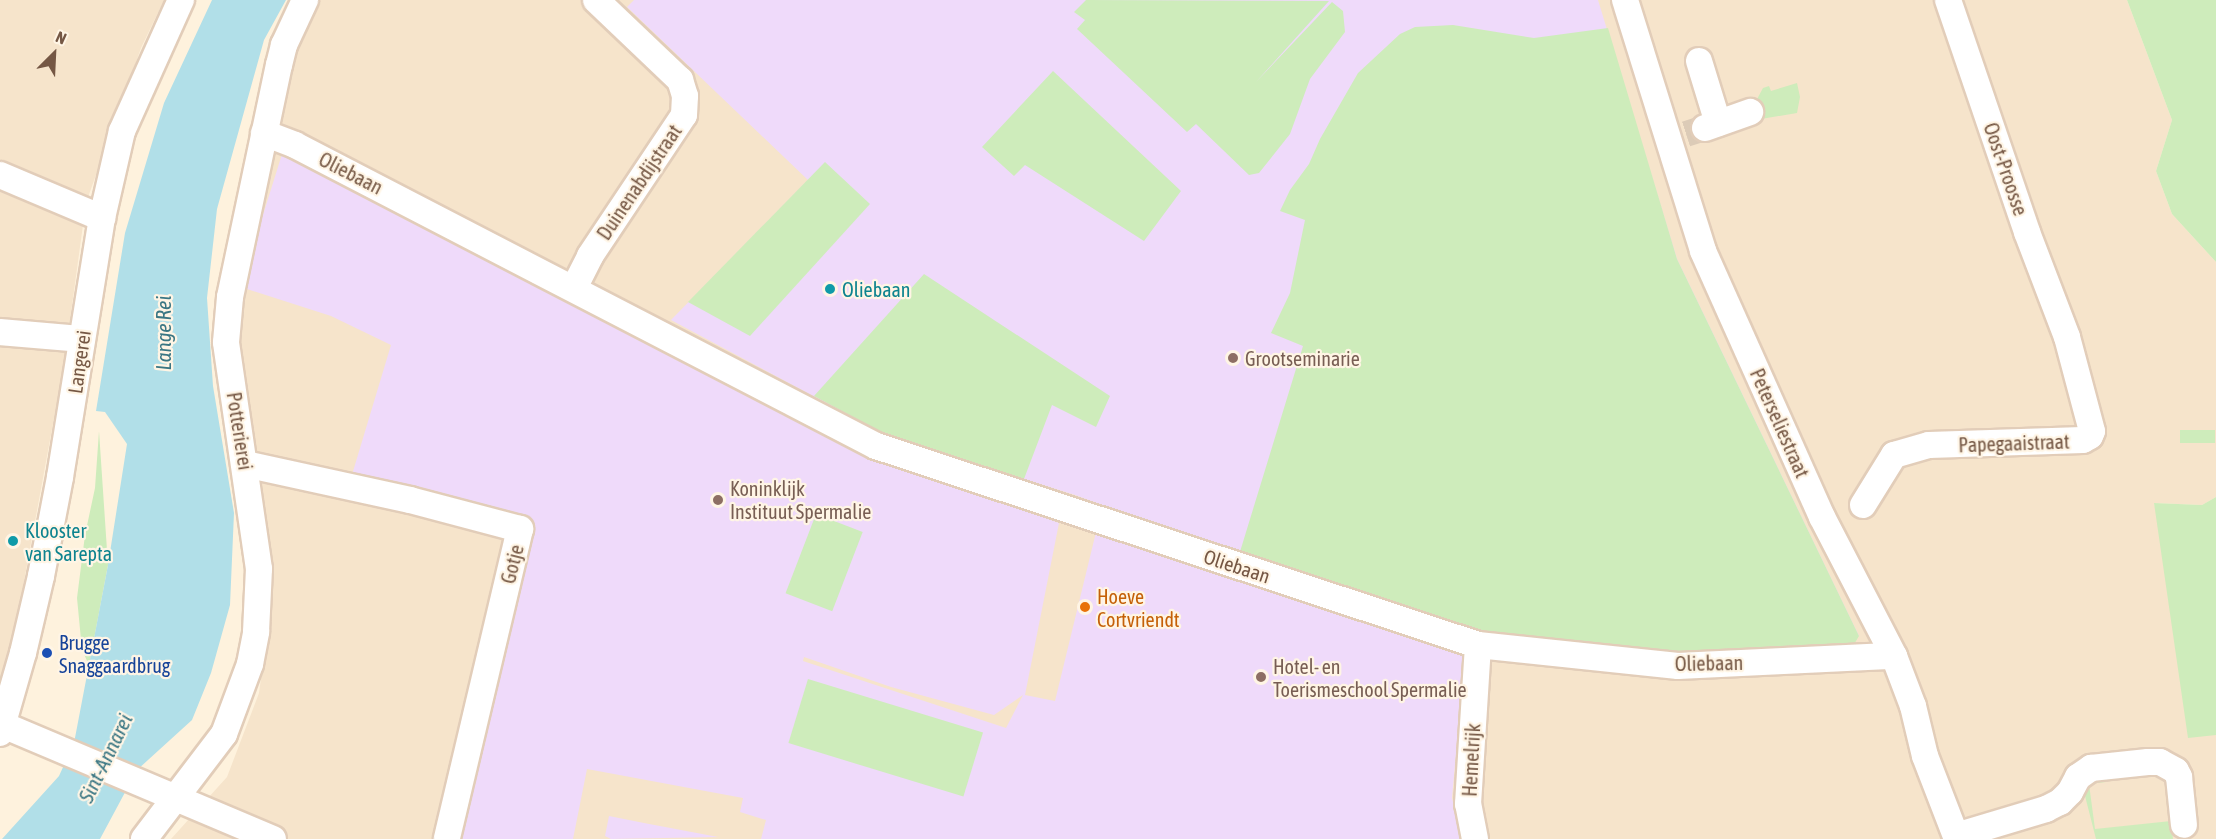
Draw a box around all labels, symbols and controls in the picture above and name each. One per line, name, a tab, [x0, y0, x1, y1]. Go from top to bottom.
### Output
north arrow	[24, 24, 84, 84]
text: N	[53, 27, 69, 48]
street label: Oost-Proosse	[1979, 119, 2033, 219]
street label: Duinenabdijstraat	[592, 120, 686, 244]
street label: Oliebaan	[315, 147, 387, 199]
place label: Oliebaan	[842, 277, 910, 301]
marker: Oliebaan	[823, 282, 837, 296]
water label: Lange Rei	[150, 296, 176, 370]
street label: Langerei	[63, 329, 95, 395]
place label: Grootseminarie	[1245, 346, 1360, 370]
marker: Grootseminarie	[1226, 351, 1240, 365]
street label: Peterseliestraat	[1745, 365, 1815, 481]
street label: Potterierei	[222, 390, 258, 472]
street label: Papegaaistraat	[1958, 429, 2070, 457]
place label: Koninklijk Instituut Spermalie	[730, 476, 871, 523]
marker: Koninklijk Instituut Spermalie	[711, 493, 725, 507]
place label: Klooster van Sarepta	[25, 518, 112, 565]
marker: Klooster van Sarepta	[6, 534, 20, 548]
street label: Gotje	[496, 542, 528, 586]
street label: Oliebaan	[1201, 544, 1273, 588]
place label: Hoeve Cortvriendt	[1097, 584, 1180, 631]
marker: Hoeve Cortvriendt	[1078, 600, 1092, 614]
place label: Brugge Snaggaardbrug	[59, 630, 170, 677]
marker: Brugge Snaggaardbrug	[40, 646, 54, 660]
street label: Oliebaan	[1675, 650, 1743, 676]
place label: Hotel- en Toerismeschool Spermalie	[1273, 654, 1467, 701]
marker: Hotel- en Toerismeschool Spermalie	[1254, 670, 1268, 684]
water label: Sint-Annarei	[73, 710, 137, 806]
street label: Hemelrijk	[1457, 723, 1485, 797]

